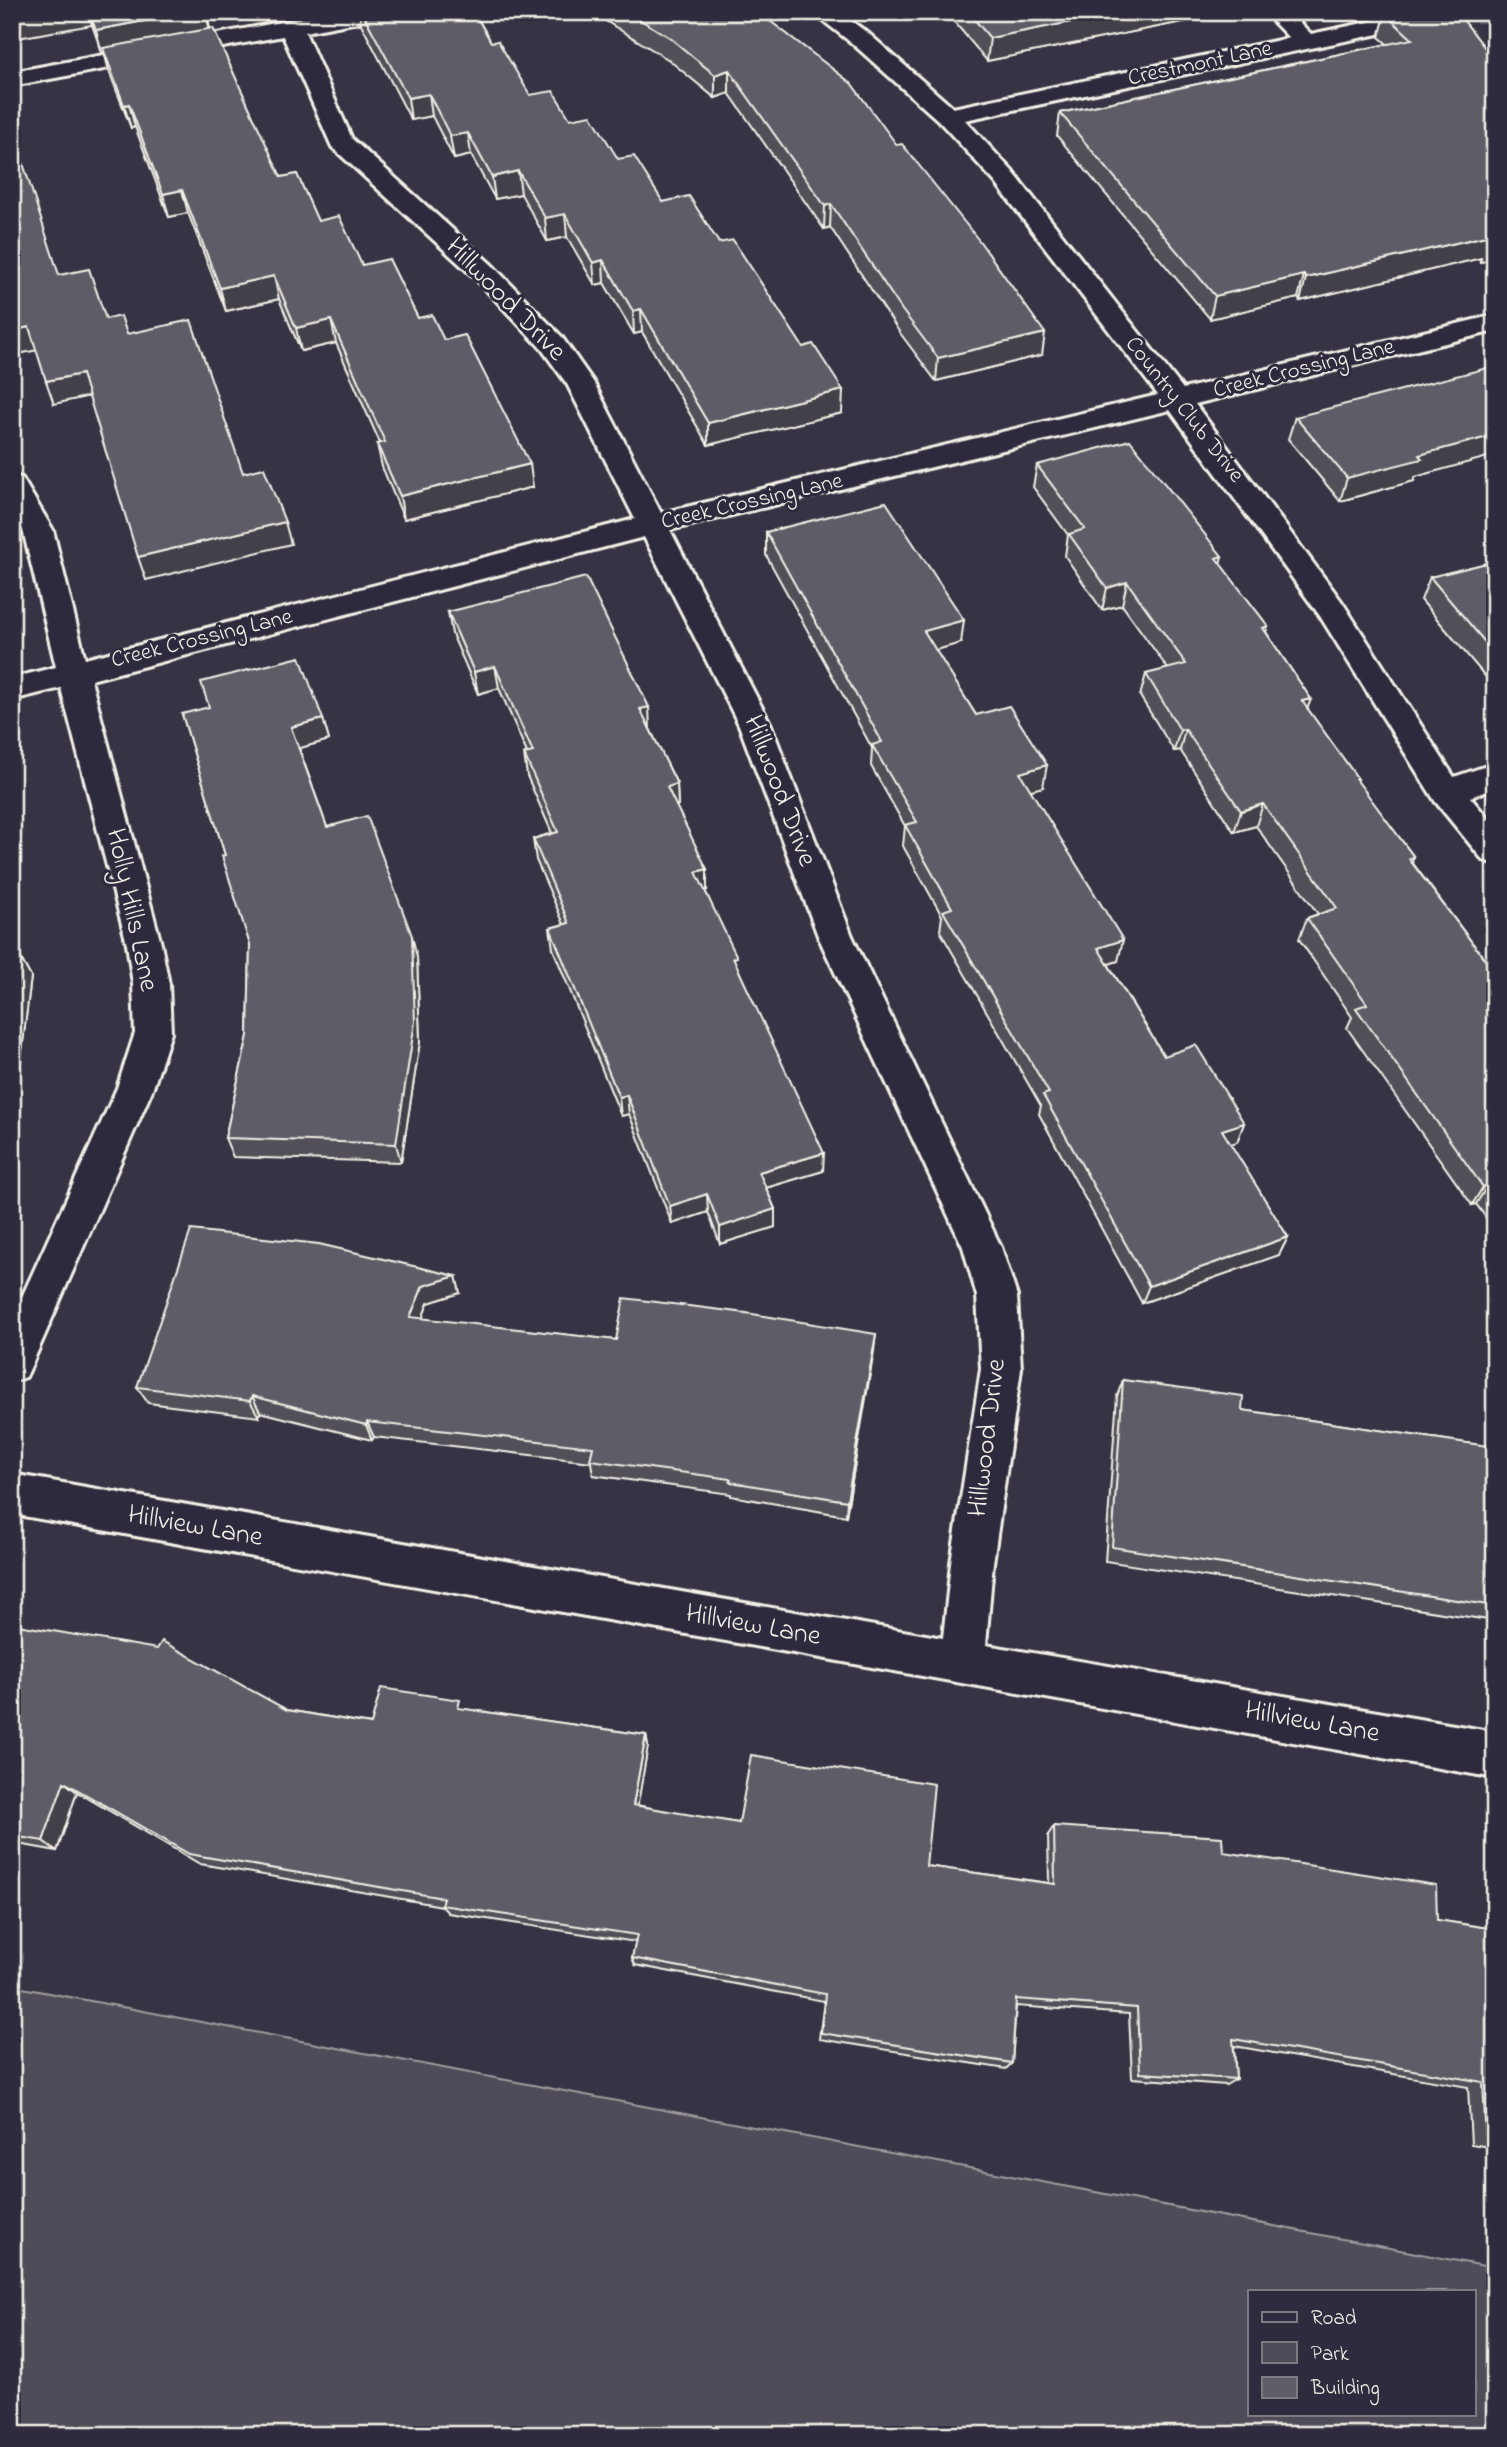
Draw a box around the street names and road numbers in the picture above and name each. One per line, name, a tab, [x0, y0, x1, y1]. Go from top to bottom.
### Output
street label: Crestmont Lane	[1125, 32, 1276, 95]
street label: Hillwood Drive	[435, 229, 575, 372]
street label: Country Club Drive	[1115, 330, 1252, 492]
street label: Creek Crossing Lane	[1210, 330, 1399, 408]
street label: Creek Crossing Lane	[658, 465, 847, 540]
street label: Creek Crossing Lane	[108, 600, 297, 678]
street label: Hillwood Drive	[731, 709, 827, 873]
street label: Holly Hills Lane	[94, 825, 168, 996]
street label: Hillwood Drive	[958, 1356, 1018, 1519]
street label: Hillview Lane	[124, 1495, 266, 1559]
street label: Hillview Lane	[682, 1594, 824, 1658]
street label: Hillview Lane	[1241, 1691, 1383, 1755]

